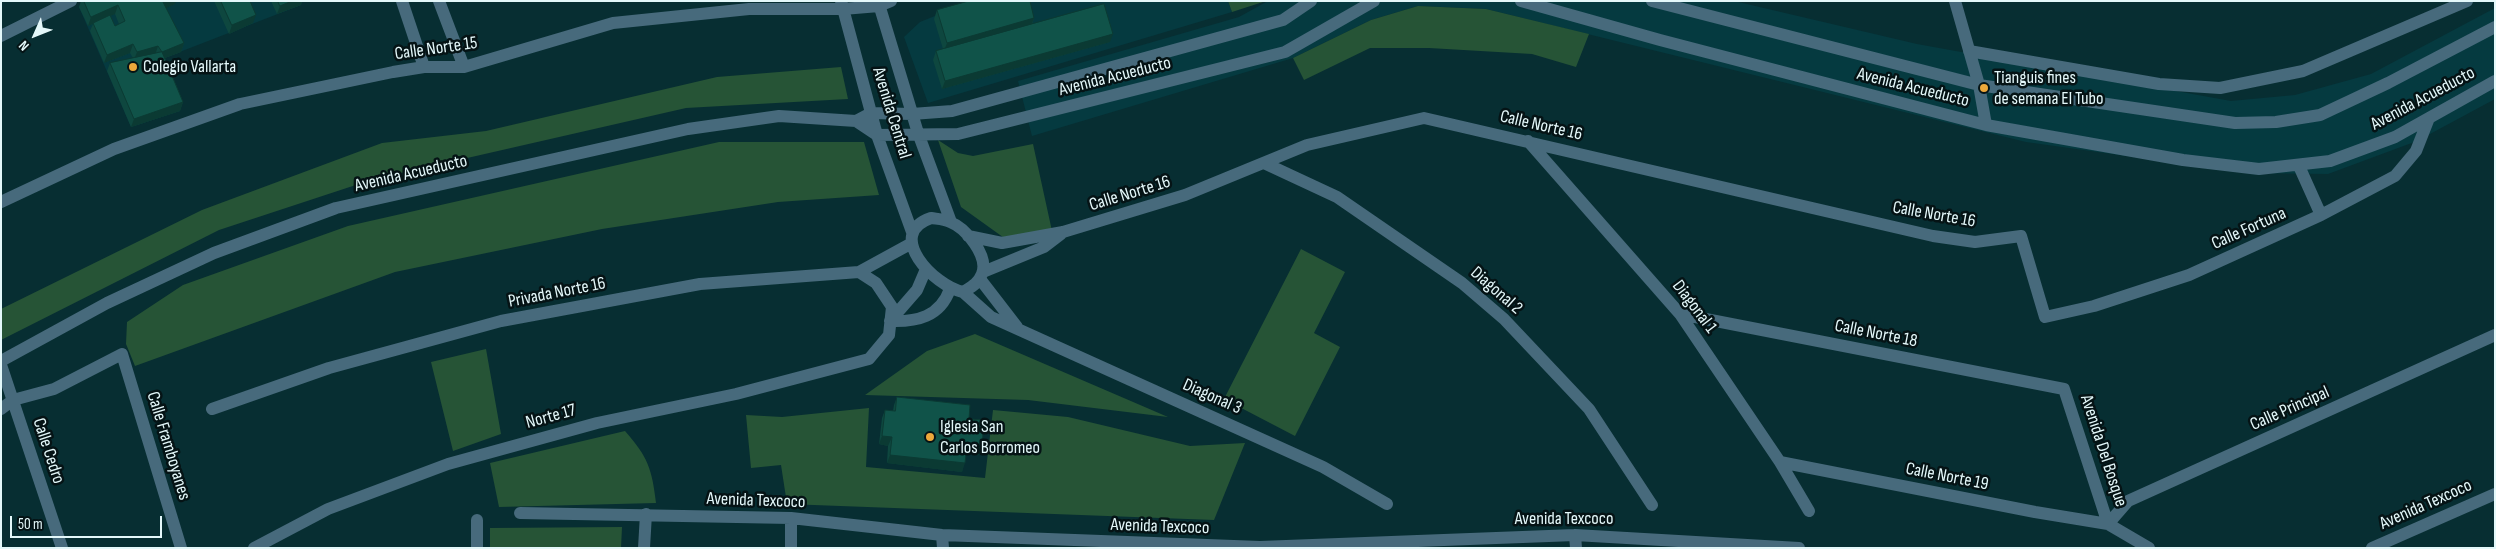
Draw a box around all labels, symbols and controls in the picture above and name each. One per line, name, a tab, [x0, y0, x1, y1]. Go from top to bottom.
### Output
north arrow	[10, 10, 60, 60]
street label: Calle Norte 15	[393, 33, 479, 65]
text: N	[15, 37, 33, 54]
street label: Avenida Acueducto	[1057, 53, 1173, 101]
place label: Colegio Vallarta	[143, 56, 236, 78]
marker: Colegio Vallarta	[127, 61, 139, 73]
street label: Avenida Acueducto	[2367, 63, 2479, 135]
street label: Avenida Acueducto	[1855, 64, 1971, 112]
street label: Avenida Central	[867, 65, 915, 161]
place label: Tianguis fines de semana El Tubo	[1994, 67, 2103, 110]
marker: Tianguis fines de semana El Tubo	[1978, 82, 1990, 94]
street label: Calle Norte 16	[1498, 106, 1584, 146]
street label: Avenida Acueducto	[353, 151, 469, 197]
street label: Calle Norte 16	[1087, 171, 1173, 217]
street label: Calle Norte 16	[1891, 197, 1977, 233]
street label: Calle Fortuna	[2208, 203, 2290, 255]
street label: Diagonal 2	[1466, 263, 1526, 319]
street label: Privada Norte 16	[506, 273, 608, 313]
street label: Diagonal 1	[1667, 276, 1721, 338]
street label: Calle Norte 18	[1833, 315, 1919, 353]
street label: Diagonal 3	[1179, 375, 1245, 419]
street label: Calle Principal	[2247, 382, 2333, 436]
street label: Calle Framboyanes	[141, 389, 195, 503]
street label: Avenida Del Bosque	[2075, 392, 2131, 510]
street label: Norte 17	[524, 400, 578, 434]
street label: Calle Cedro	[27, 415, 69, 487]
place label: Iglesia San Carlos Borromeo	[940, 416, 1040, 458]
marker: Iglesia San Carlos Borromeo	[924, 431, 936, 443]
street label: Calle Norte 19	[1904, 458, 1990, 496]
street label: Avenida Texcoco	[2377, 475, 2475, 535]
street label: Avenida Texcoco	[706, 488, 806, 514]
scale bar	[12, 506, 165, 538]
street label: Avenida Texcoco	[1515, 508, 1613, 530]
street label: Avenida Texcoco	[1110, 514, 1210, 540]
text: 50 m	[18, 515, 43, 534]

